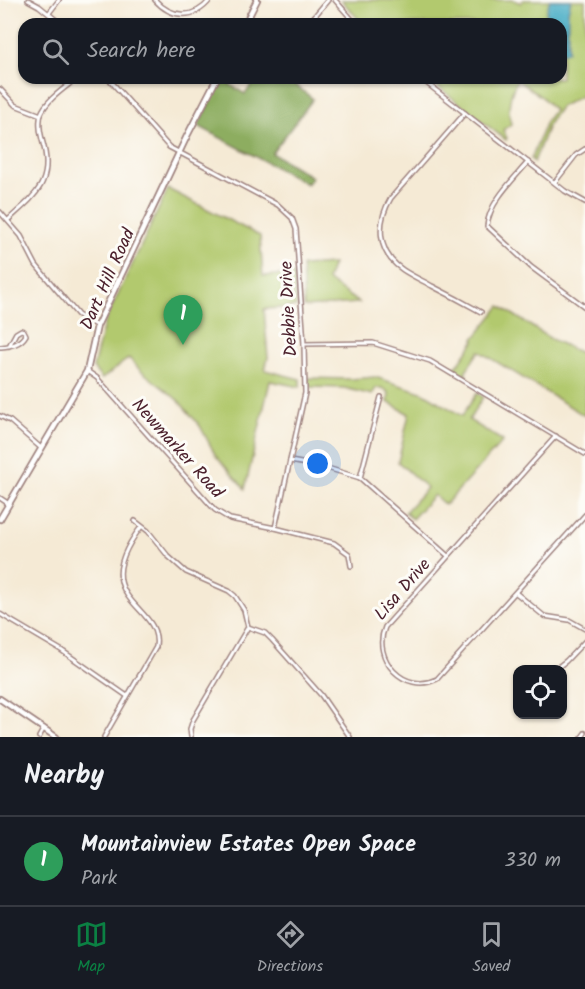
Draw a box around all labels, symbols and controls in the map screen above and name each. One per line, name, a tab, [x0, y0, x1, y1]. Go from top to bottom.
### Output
search box	[18, 18, 567, 84]
text: Search here	[87, 34, 195, 69]
icon: search	[39, 35, 72, 68]
street label: Dart Hill Road	[73, 223, 144, 335]
street label: Debbie Drive	[273, 260, 306, 357]
pin: 1	[164, 296, 202, 345]
street label: Newmarker Road	[124, 392, 231, 507]
your location	[303, 449, 332, 478]
street label: Lisa Drive	[368, 552, 439, 628]
map controls	[513, 665, 567, 719]
button: locate	[513, 665, 567, 719]
text: Nearby	[24, 755, 104, 797]
text: Mountainview Estates Open Space	[81, 828, 416, 863]
text: 1	[40, 845, 47, 877]
text: 330 m	[504, 845, 561, 877]
text: Park	[81, 863, 117, 895]
tab: Map	[75, 918, 108, 979]
tab: Directions	[257, 918, 323, 979]
tab: Saved	[472, 918, 510, 979]

